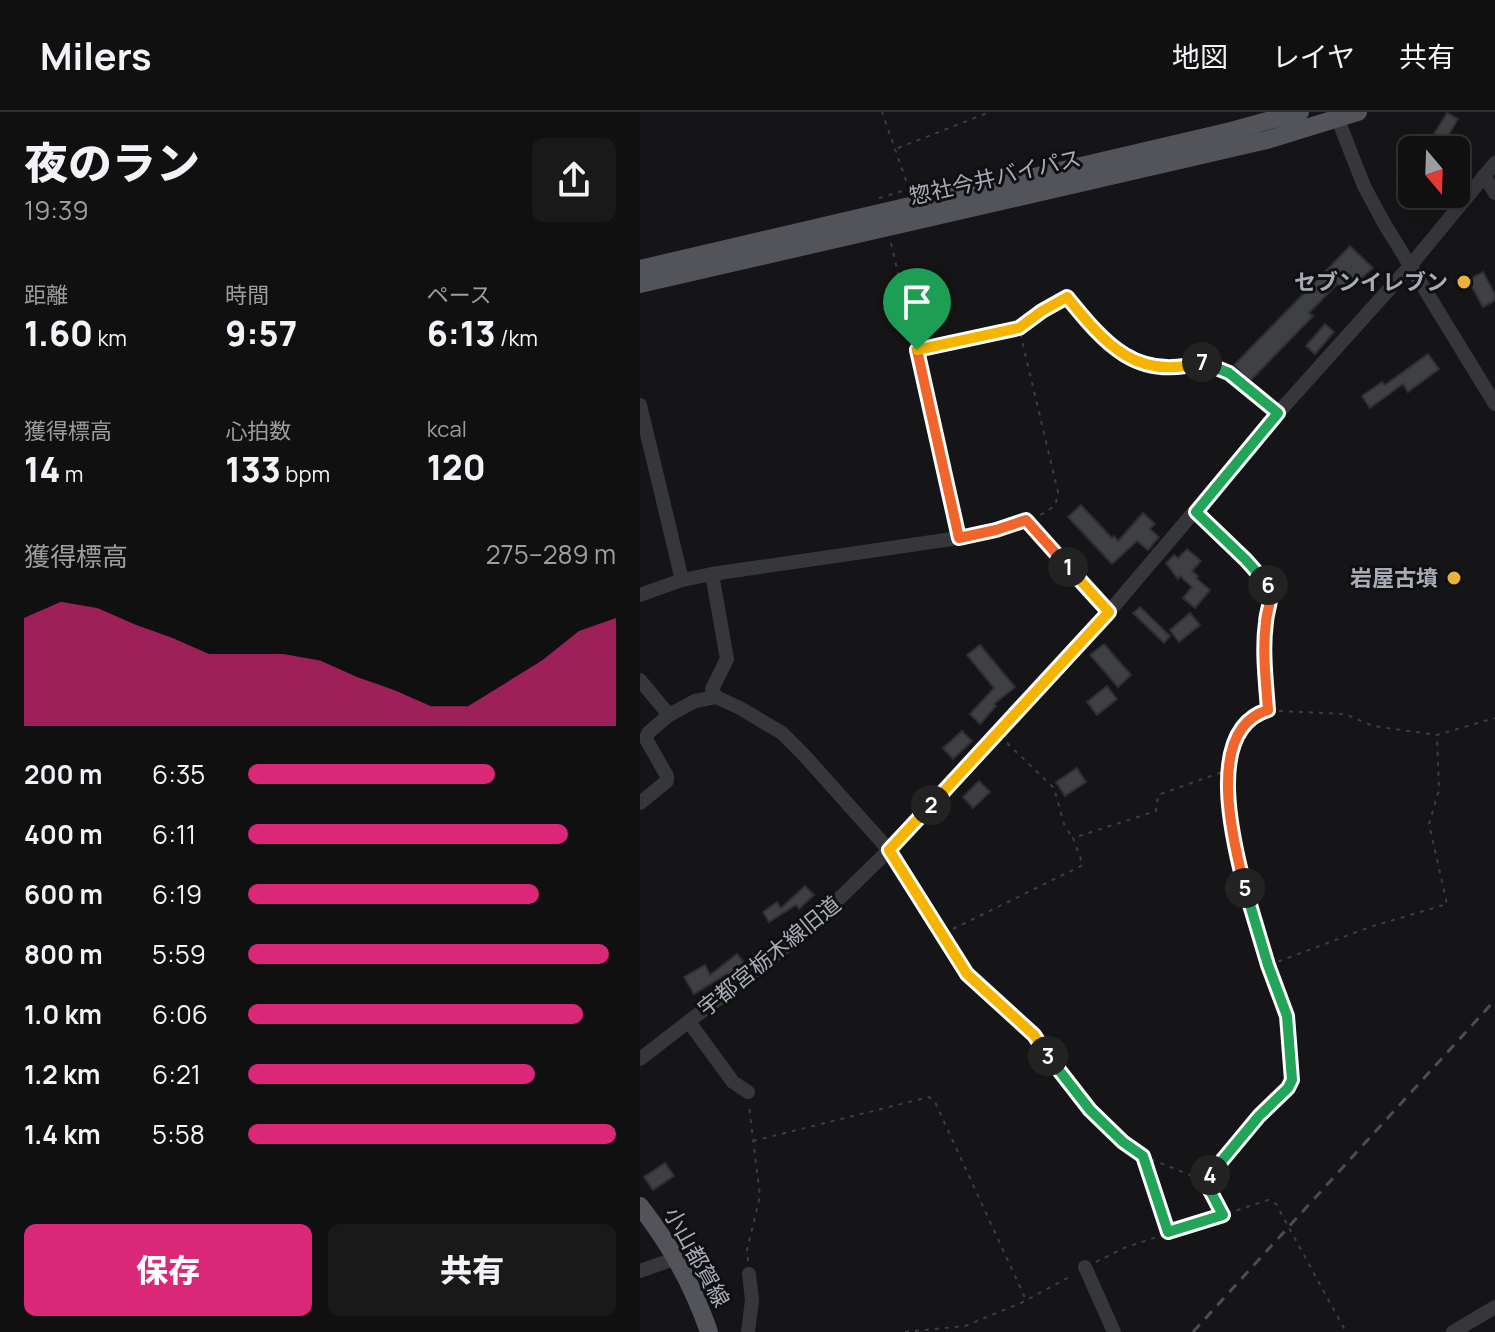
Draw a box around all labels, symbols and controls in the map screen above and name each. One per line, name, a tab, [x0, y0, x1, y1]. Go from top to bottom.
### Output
text: Milers	[40, 29, 152, 81]
text: 地図	[1172, 37, 1228, 75]
text: レイヤ	[1272, 37, 1355, 75]
text: 共有	[1399, 37, 1455, 75]
text: 夜のラン	[24, 132, 200, 192]
north arrow	[1398, 136, 1470, 208]
map controls	[1398, 136, 1470, 208]
button: share	[532, 138, 616, 222]
street label: 惣社今井バイパス	[906, 143, 1084, 211]
text: 19:39	[24, 192, 89, 228]
place label: セブンイレブン	[1294, 267, 1448, 297]
pin	[883, 268, 951, 350]
marker: セブンイレブン	[1455, 273, 1473, 291]
text: 距離	[24, 280, 68, 310]
text: 時間	[225, 280, 269, 310]
text: ペース	[427, 280, 492, 310]
icon: arrive	[895, 280, 939, 324]
text: 1.60	[24, 310, 93, 356]
text: 9:57	[225, 310, 297, 356]
text: 6:13	[427, 310, 495, 356]
text: km	[93, 323, 127, 353]
text: /km	[495, 323, 538, 353]
pin: 7	[1182, 342, 1222, 382]
text: 7	[1196, 347, 1208, 377]
text: kcal	[427, 414, 467, 444]
text: 獲得標高	[24, 416, 112, 446]
text: 心拍数	[225, 416, 291, 446]
text: 120	[427, 444, 486, 490]
text: 14	[24, 446, 60, 492]
text: 133	[225, 446, 281, 492]
text: m	[60, 459, 83, 489]
text: bpm	[281, 459, 330, 489]
text: 275–289 m	[486, 536, 616, 572]
text: 獲得標高	[24, 538, 128, 574]
pin: 1	[1048, 547, 1088, 587]
text: 1	[1063, 552, 1073, 582]
place label: 岩屋古墳	[1350, 563, 1438, 593]
pin: 6	[1248, 565, 1288, 605]
marker: 岩屋古墳	[1445, 569, 1463, 587]
text: 6	[1261, 570, 1275, 600]
text: 200 m	[24, 756, 102, 792]
text: 6:35	[152, 756, 205, 792]
pin: 2	[911, 785, 951, 825]
text: 2	[924, 790, 938, 820]
text: 400 m	[24, 816, 103, 852]
text: 6:11	[152, 816, 196, 852]
pin: 5	[1225, 868, 1265, 908]
text: 5	[1239, 873, 1251, 903]
text: 600 m	[24, 876, 103, 912]
text: 6:19	[152, 876, 202, 912]
street label: 宇都宮栃木線旧道	[691, 889, 847, 1023]
text: 800 m	[24, 936, 103, 972]
text: 5:59	[152, 936, 206, 972]
text: 1.0 km	[24, 996, 102, 1032]
text: 6:06	[152, 996, 208, 1032]
pin: 3	[1028, 1036, 1068, 1076]
text: 3	[1042, 1041, 1054, 1071]
text: 1.2 km	[24, 1056, 100, 1092]
text: 6:21	[152, 1056, 201, 1092]
text: 1.4 km	[24, 1116, 101, 1152]
text: 5:58	[152, 1116, 205, 1152]
pin: 4	[1190, 1155, 1230, 1195]
text: 4	[1203, 1160, 1217, 1190]
street label: 小山都賀線	[657, 1202, 737, 1312]
button: 保存	[24, 1224, 312, 1316]
button: 共有	[328, 1224, 616, 1316]

